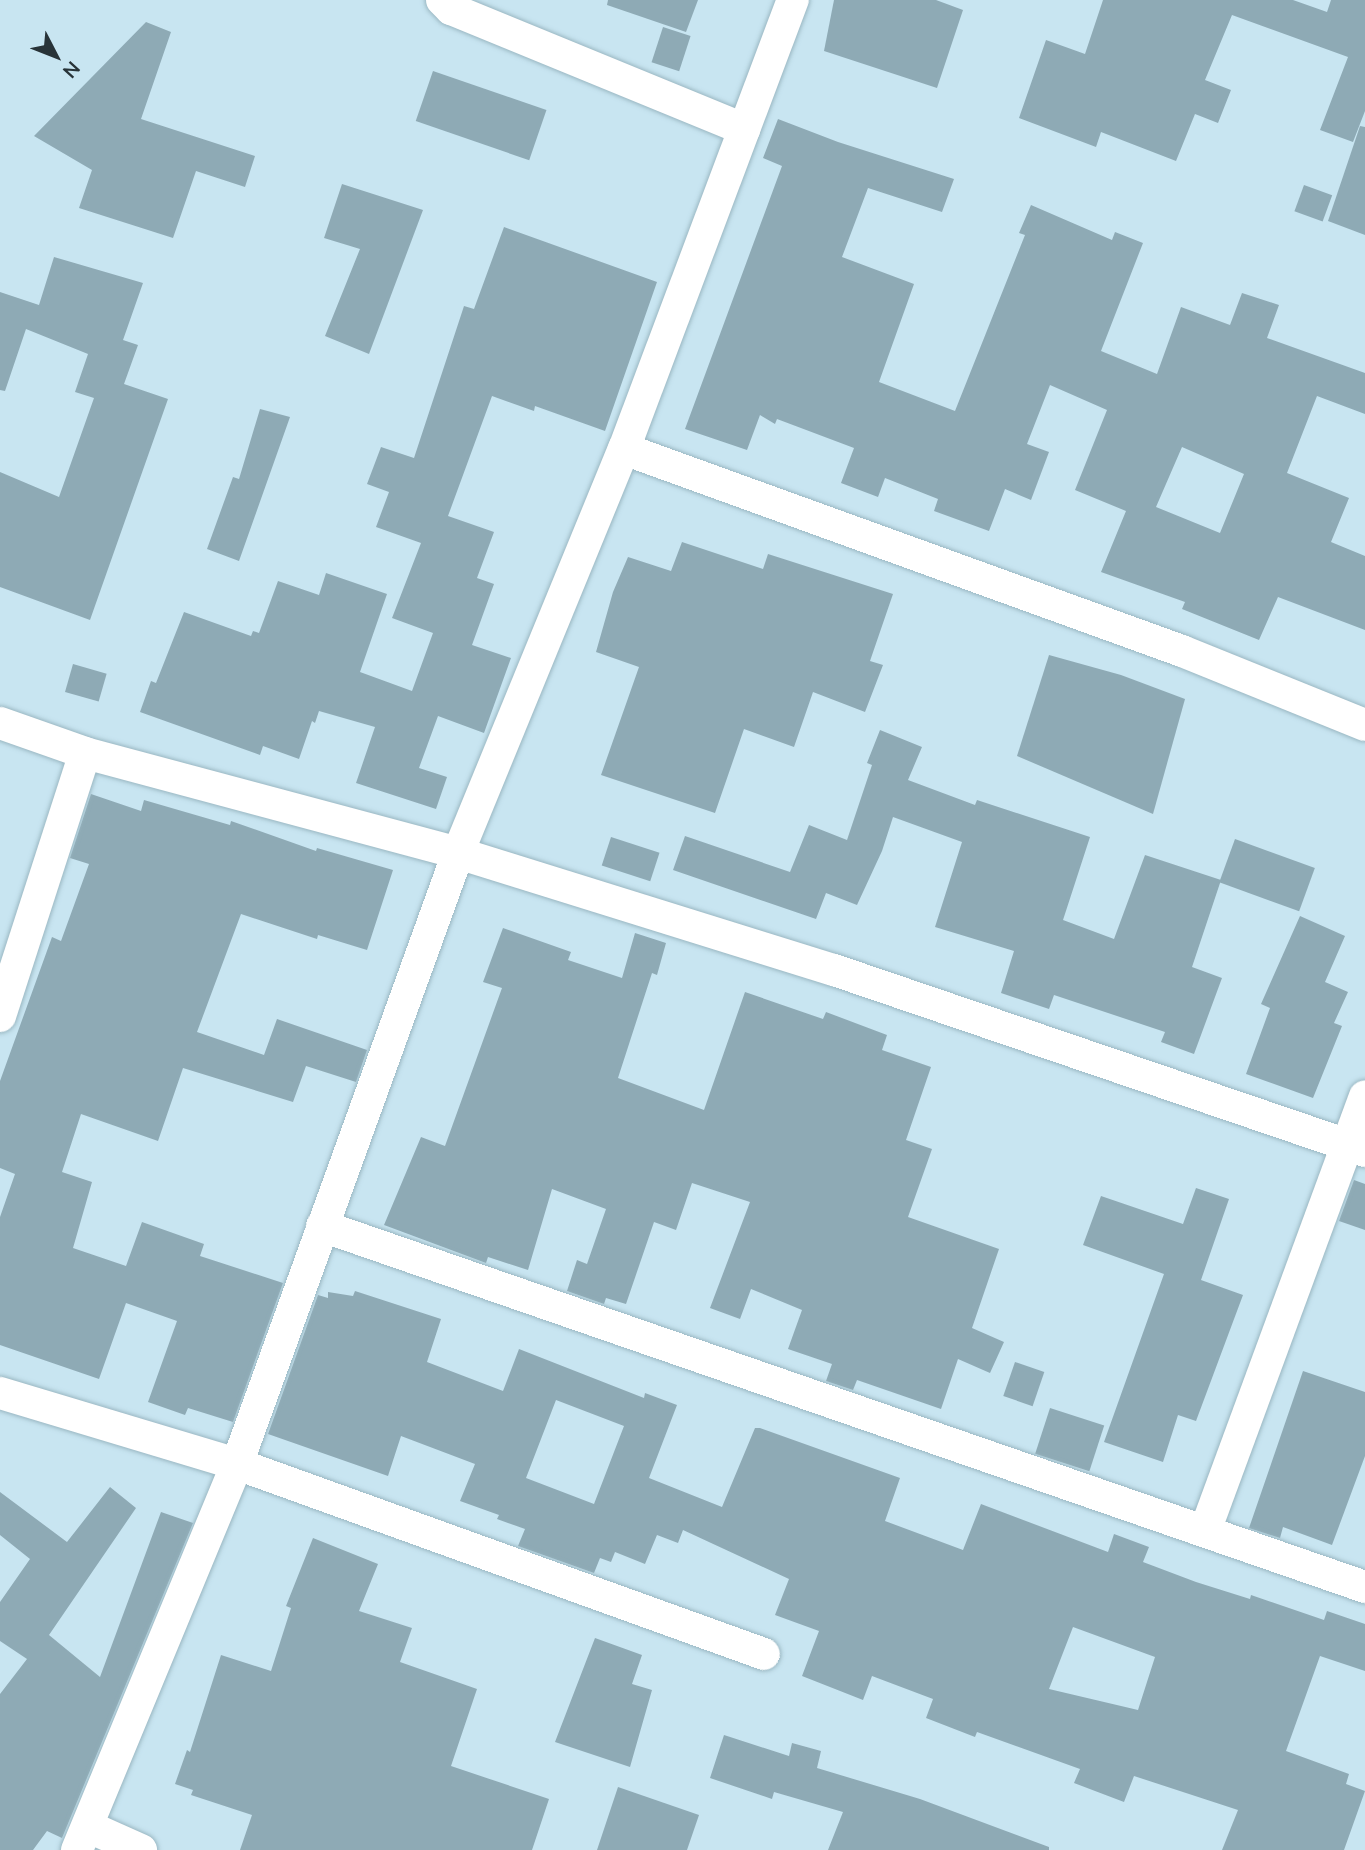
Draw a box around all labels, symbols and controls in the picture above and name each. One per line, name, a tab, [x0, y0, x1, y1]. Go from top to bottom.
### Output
north arrow	[21, 21, 91, 91]
text: N	[58, 57, 85, 83]

